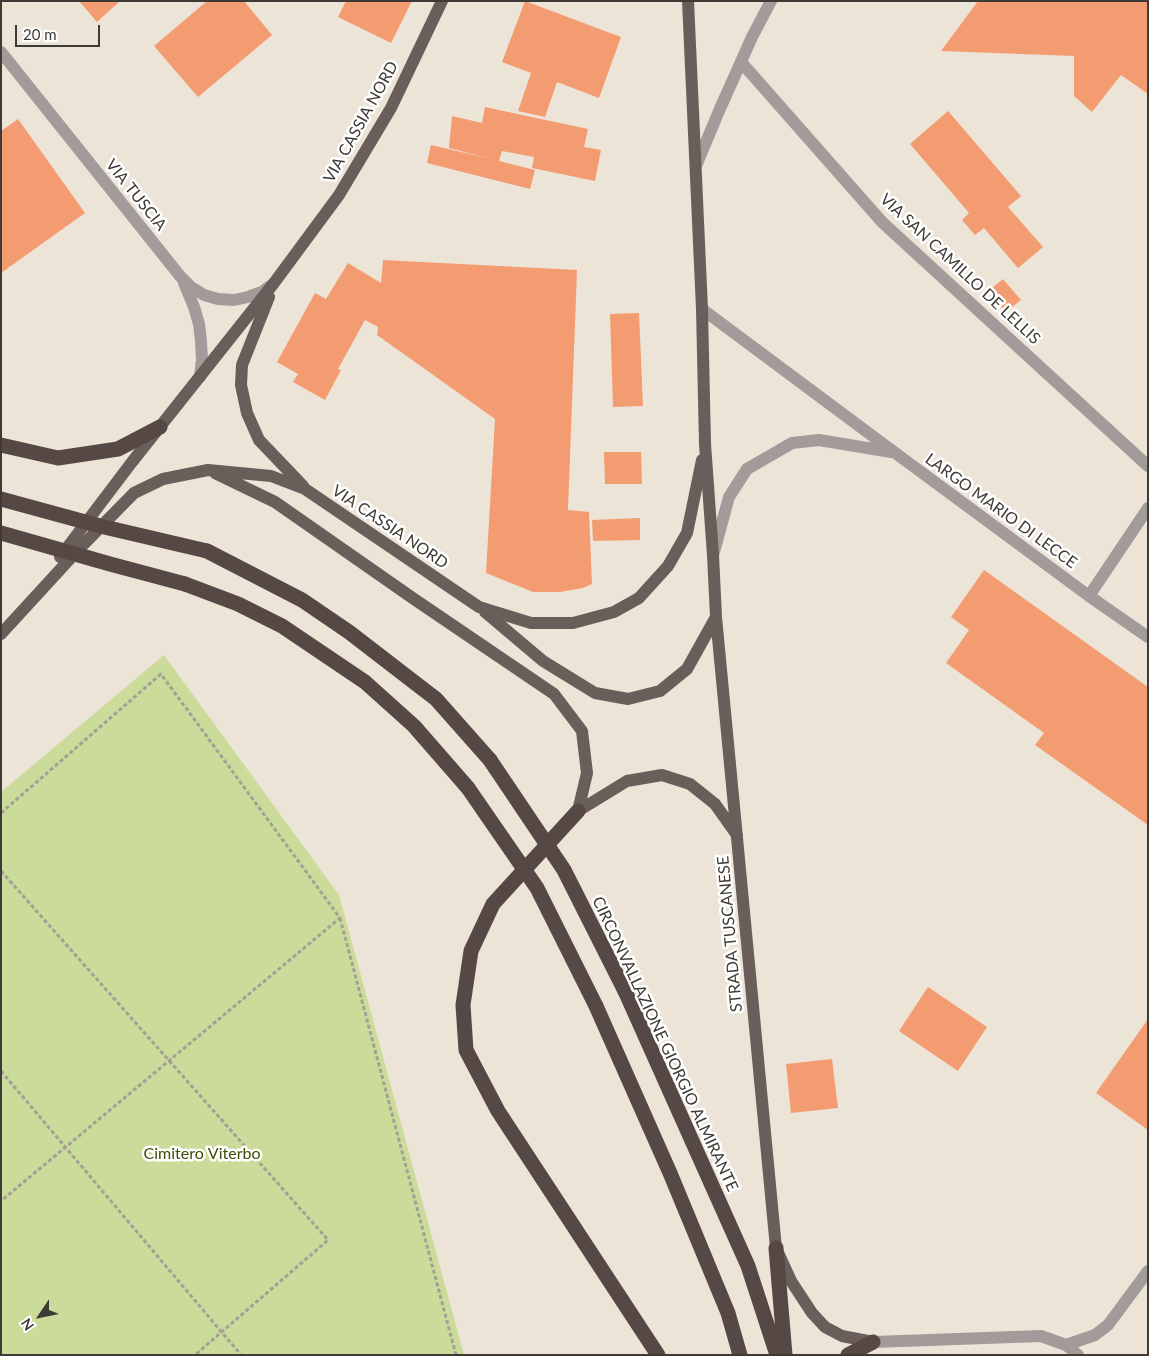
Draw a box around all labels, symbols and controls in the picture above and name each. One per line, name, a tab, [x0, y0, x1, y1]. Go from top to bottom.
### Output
scale bar	[18, 15, 102, 47]
text: 20 m	[23, 25, 57, 43]
street label: VIA CASSIA NORD	[320, 58, 402, 186]
street label: VIA TUSCIA	[101, 155, 171, 235]
street label: VIA SAN CAMILLO DE LELLIS	[876, 190, 1044, 348]
street label: LARGO MARIO DI LECCE	[921, 449, 1081, 573]
street label: VIA CASSIA NORD	[328, 481, 452, 573]
street label: STRADA TUSCANESE	[714, 855, 746, 1013]
street label: CIRCONVALLAZIONE GIORGIO ALMIRANTE	[588, 893, 742, 1195]
park label: Cimitero Viterbo	[143, 1144, 261, 1164]
north arrow	[15, 1291, 65, 1341]
text: N	[17, 1315, 37, 1334]

